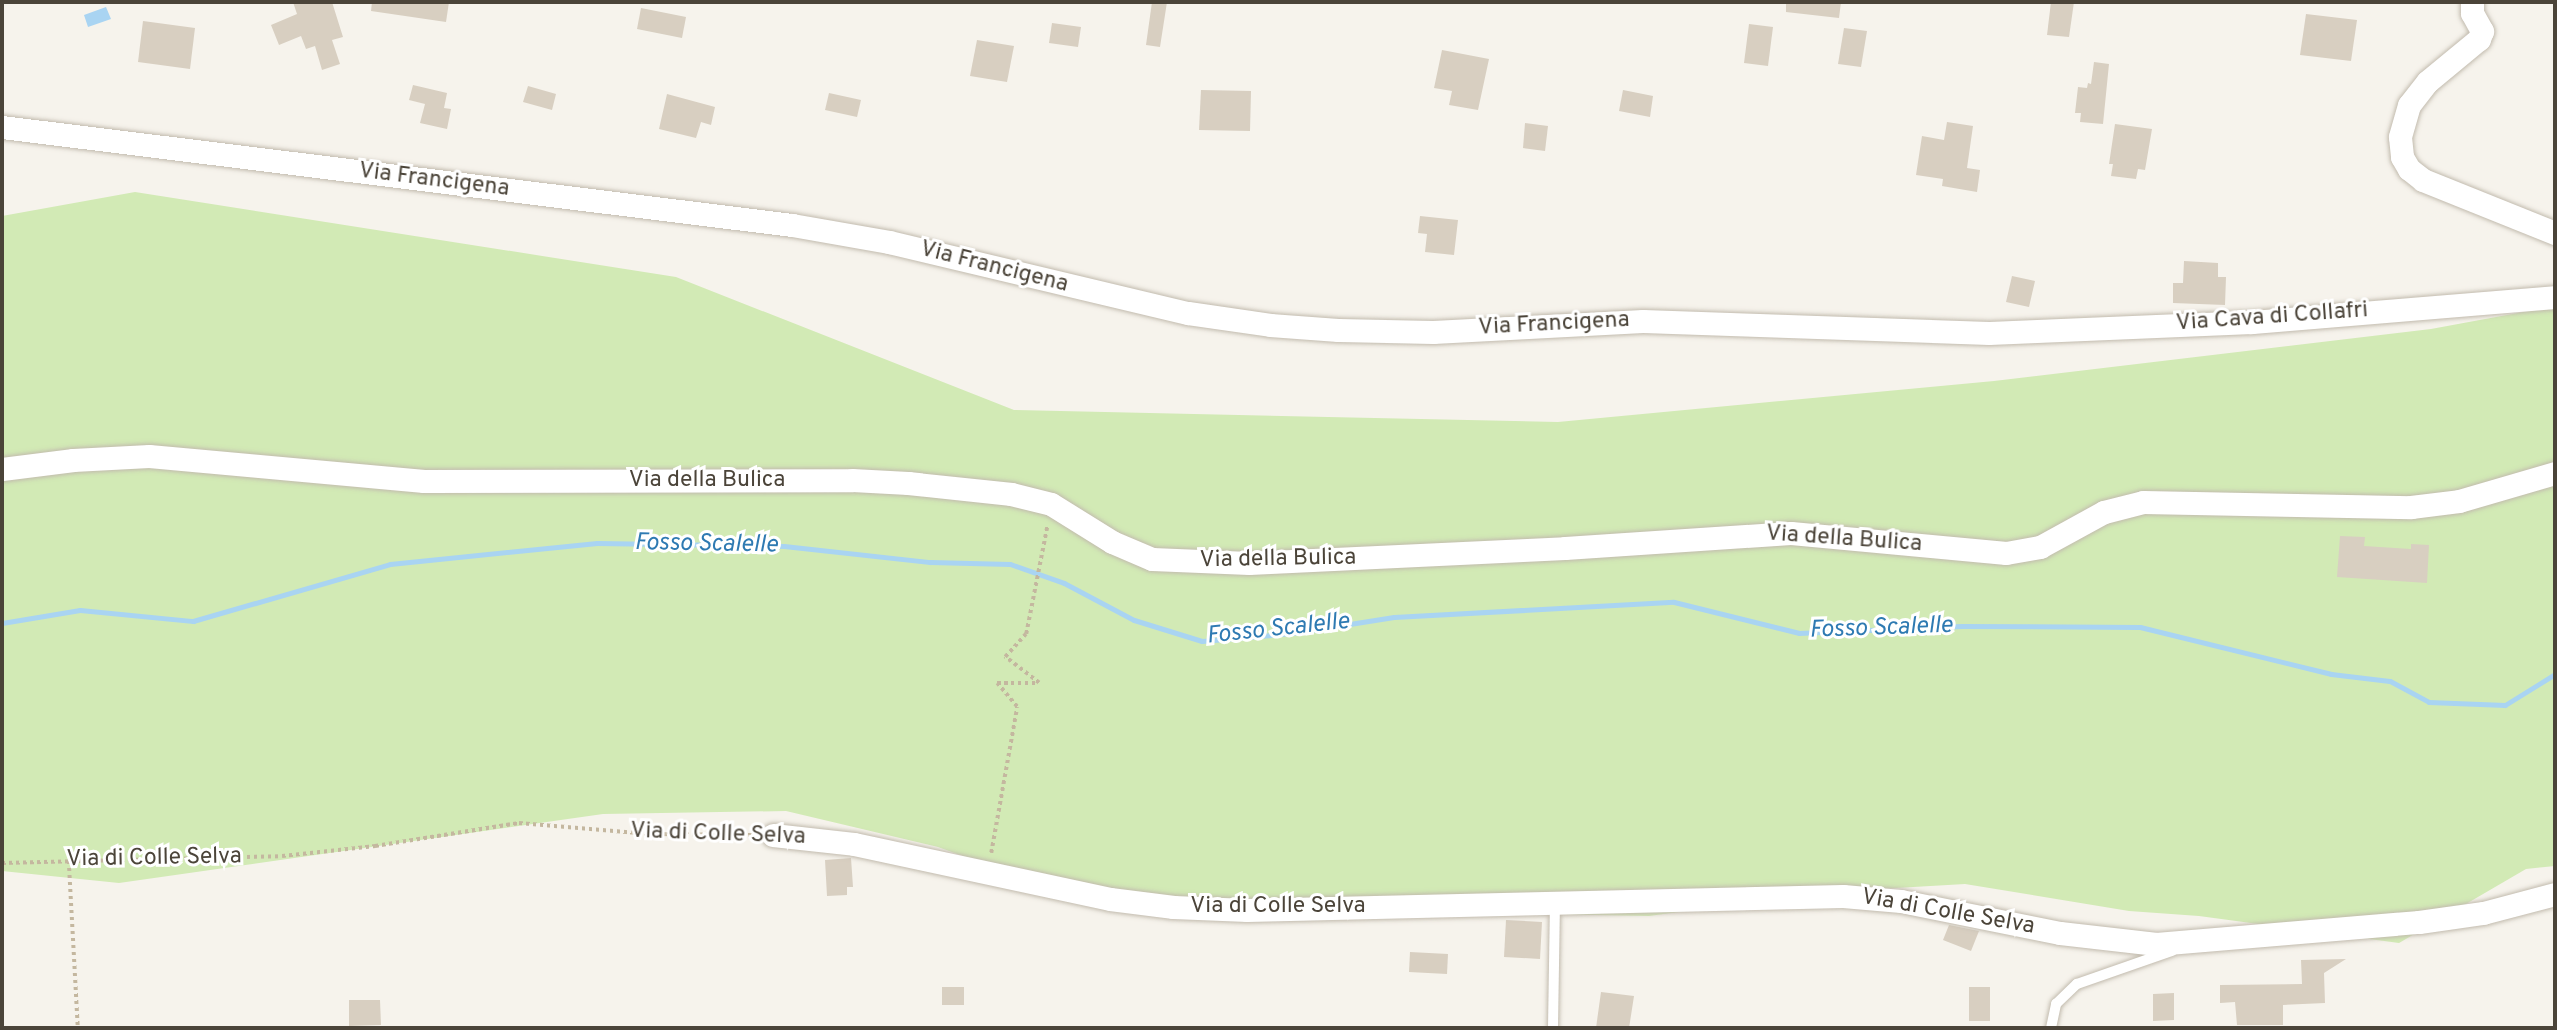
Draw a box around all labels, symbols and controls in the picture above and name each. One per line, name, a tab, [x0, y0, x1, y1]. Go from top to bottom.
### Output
street label: Via Francigena	[357, 158, 511, 204]
street label: Via Francigena	[917, 236, 1071, 300]
street label: Via Cava di Collafri	[2175, 298, 2369, 338]
street label: Via Francigena	[1478, 307, 1630, 343]
street label: Via della Bulica	[629, 467, 785, 495]
street label: Via della Bulica	[1765, 521, 1923, 559]
water label: Fosso Scalelle	[634, 529, 778, 561]
street label: Via della Bulica	[1200, 545, 1356, 575]
water label: Fosso Scalelle	[1205, 608, 1351, 652]
water label: Fosso Scalelle	[1809, 612, 1953, 646]
street label: Via di Colle Selva	[630, 818, 806, 852]
street label: Via di Colle Selva	[66, 844, 242, 874]
street label: Via di Colle Selva	[1859, 884, 2037, 942]
street label: Via di Colle Selva	[1190, 893, 1366, 921]

